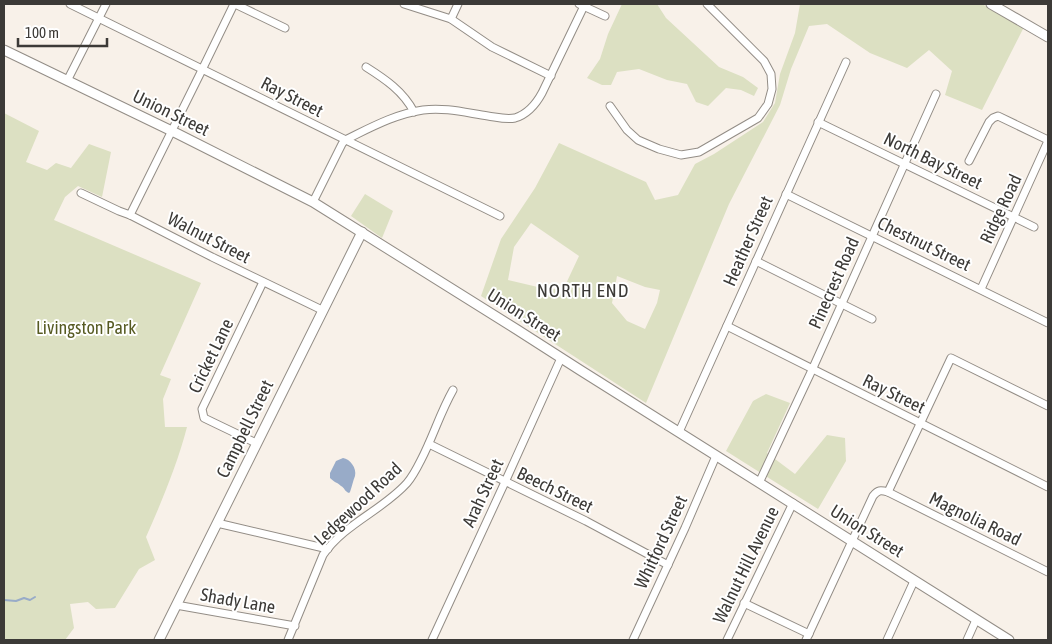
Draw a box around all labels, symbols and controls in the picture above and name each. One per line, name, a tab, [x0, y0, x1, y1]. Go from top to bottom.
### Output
scale bar	[18, 15, 106, 47]
text: 100 m	[25, 24, 59, 41]
street label: Ray Street	[258, 72, 327, 121]
street label: Union Street	[129, 85, 213, 140]
street label: North Bay Street	[881, 128, 986, 193]
street label: Ridge Road	[975, 171, 1026, 247]
street label: Heather Street	[718, 193, 777, 289]
street label: Walnut Street	[164, 208, 254, 267]
street label: Chestnut Street	[874, 212, 974, 275]
street label: Pinecrest Road	[804, 234, 863, 332]
district label: NORTH END	[537, 279, 629, 301]
street label: Union Street	[484, 284, 565, 345]
street label: Cricket Lane	[184, 315, 237, 396]
park label: Livingston Park	[36, 317, 136, 338]
street label: Ray Street	[860, 369, 929, 418]
street label: Campbell Street	[212, 376, 277, 481]
street label: Arah Street	[458, 455, 507, 530]
street label: Ledgewood Road	[310, 458, 406, 549]
street label: Beech Street	[514, 462, 597, 517]
street label: Magnolia Road	[926, 487, 1025, 550]
street label: Whitford Street	[630, 492, 691, 592]
street label: Union Street	[827, 500, 908, 561]
street label: Walnut Hill Avenue	[708, 503, 783, 627]
street label: Shady Lane	[199, 584, 277, 617]

